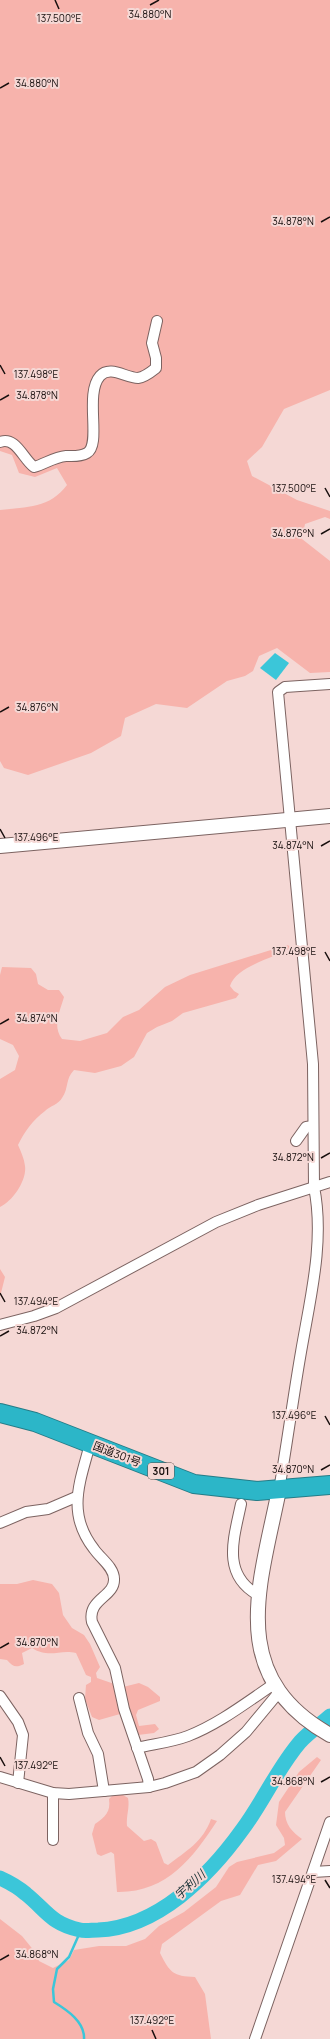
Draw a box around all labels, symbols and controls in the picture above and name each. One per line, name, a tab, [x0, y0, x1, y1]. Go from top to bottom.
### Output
text: 34.880°N	[129, 7, 172, 21]
text: 137.500°E	[37, 11, 82, 25]
text: 34.880°N	[16, 76, 59, 90]
text: 34.878°N	[272, 214, 314, 228]
text: 137.498°E	[14, 367, 58, 381]
text: 34.878°N	[16, 388, 58, 402]
text: 137.500°E	[272, 481, 317, 495]
text: 34.876°N	[272, 526, 314, 540]
text: 34.876°N	[16, 700, 58, 714]
text: 137.496°E	[14, 830, 59, 844]
text: 34.874°N	[272, 838, 314, 852]
text: 137.498°E	[272, 944, 316, 958]
text: 34.874°N	[16, 1011, 58, 1025]
text: 34.872°N	[272, 1150, 314, 1164]
text: 137.494°E	[14, 1294, 59, 1308]
text: 34.872°N	[16, 1323, 58, 1337]
text: 137.496°E	[272, 1408, 317, 1422]
street label: 国道301号	[91, 1438, 143, 1470]
text: 34.870°N	[272, 1462, 314, 1476]
road number: 301	[148, 1463, 174, 1479]
text: 34.870°N	[16, 1635, 58, 1649]
text: 137.492°E	[14, 1758, 58, 1772]
text: 34.868°N	[272, 1774, 315, 1788]
water label: 宇利川	[171, 1865, 210, 1903]
text: 137.494°E	[272, 1872, 317, 1886]
text: 34.868°N	[16, 1947, 59, 1961]
text: 137.492°E	[130, 2013, 174, 2027]

